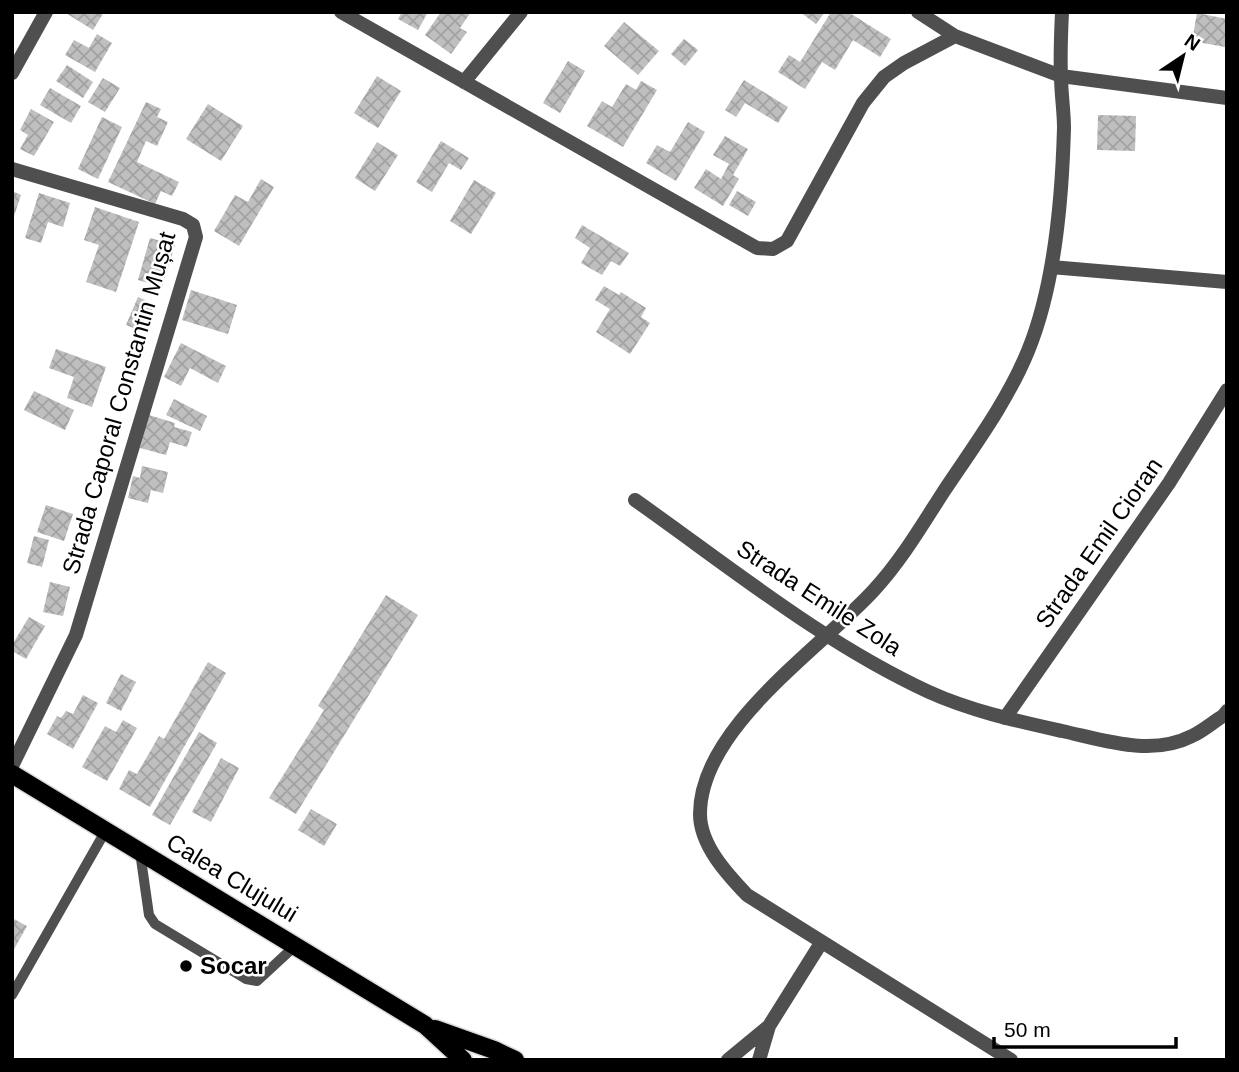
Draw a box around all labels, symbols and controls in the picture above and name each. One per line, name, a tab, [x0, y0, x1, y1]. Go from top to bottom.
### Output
north arrow	[1148, 21, 1218, 91]
text: N	[1181, 30, 1204, 55]
street label: Strada Caporal Constantin Mușat	[57, 228, 180, 577]
street label: Strada Emil Cioran	[1030, 452, 1167, 633]
street label: Strada Emile Zola	[732, 534, 907, 661]
street label: Calea Clujului	[162, 828, 303, 927]
place label: Socar	[200, 952, 267, 979]
marker: Socar	[178, 958, 194, 974]
scale bar	[994, 1006, 1176, 1050]
text: 50 m	[1004, 1018, 1051, 1041]

